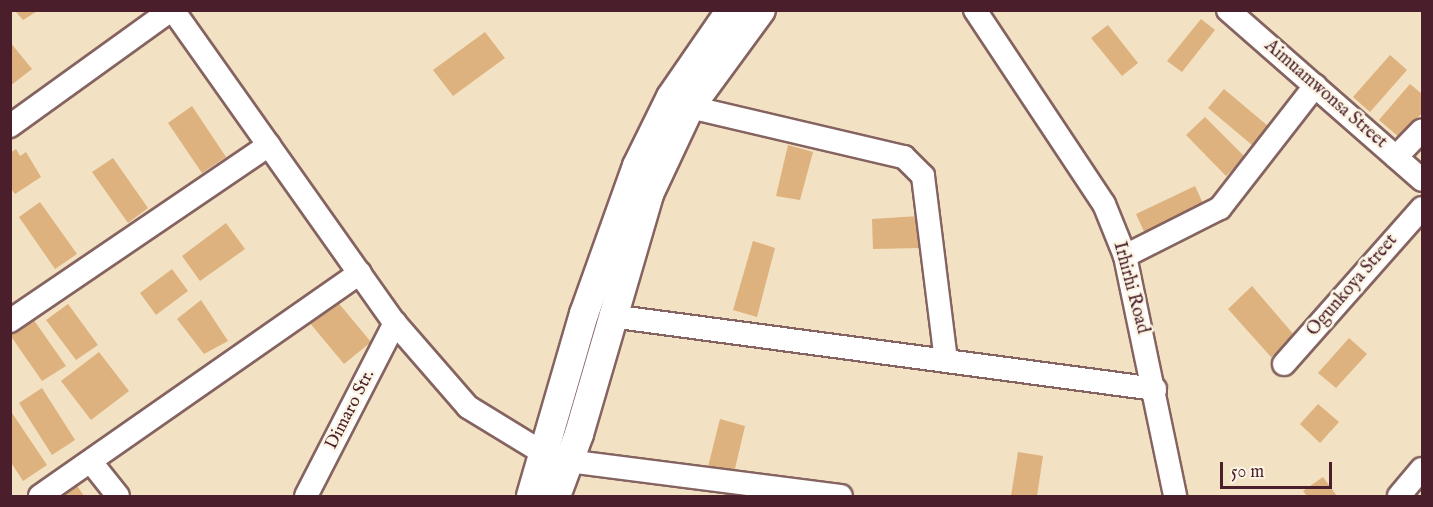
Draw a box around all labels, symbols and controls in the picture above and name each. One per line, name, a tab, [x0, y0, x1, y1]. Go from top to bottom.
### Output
street label: Aimuamwonsa Street	[1259, 36, 1391, 154]
street label: Ogunkoya Street	[1303, 231, 1403, 341]
street label: Irhirhi Road	[1107, 240, 1153, 336]
street label: Dimaro Str.	[322, 366, 380, 454]
scale bar	[1223, 450, 1336, 488]
text: 50 m	[1231, 461, 1264, 484]

